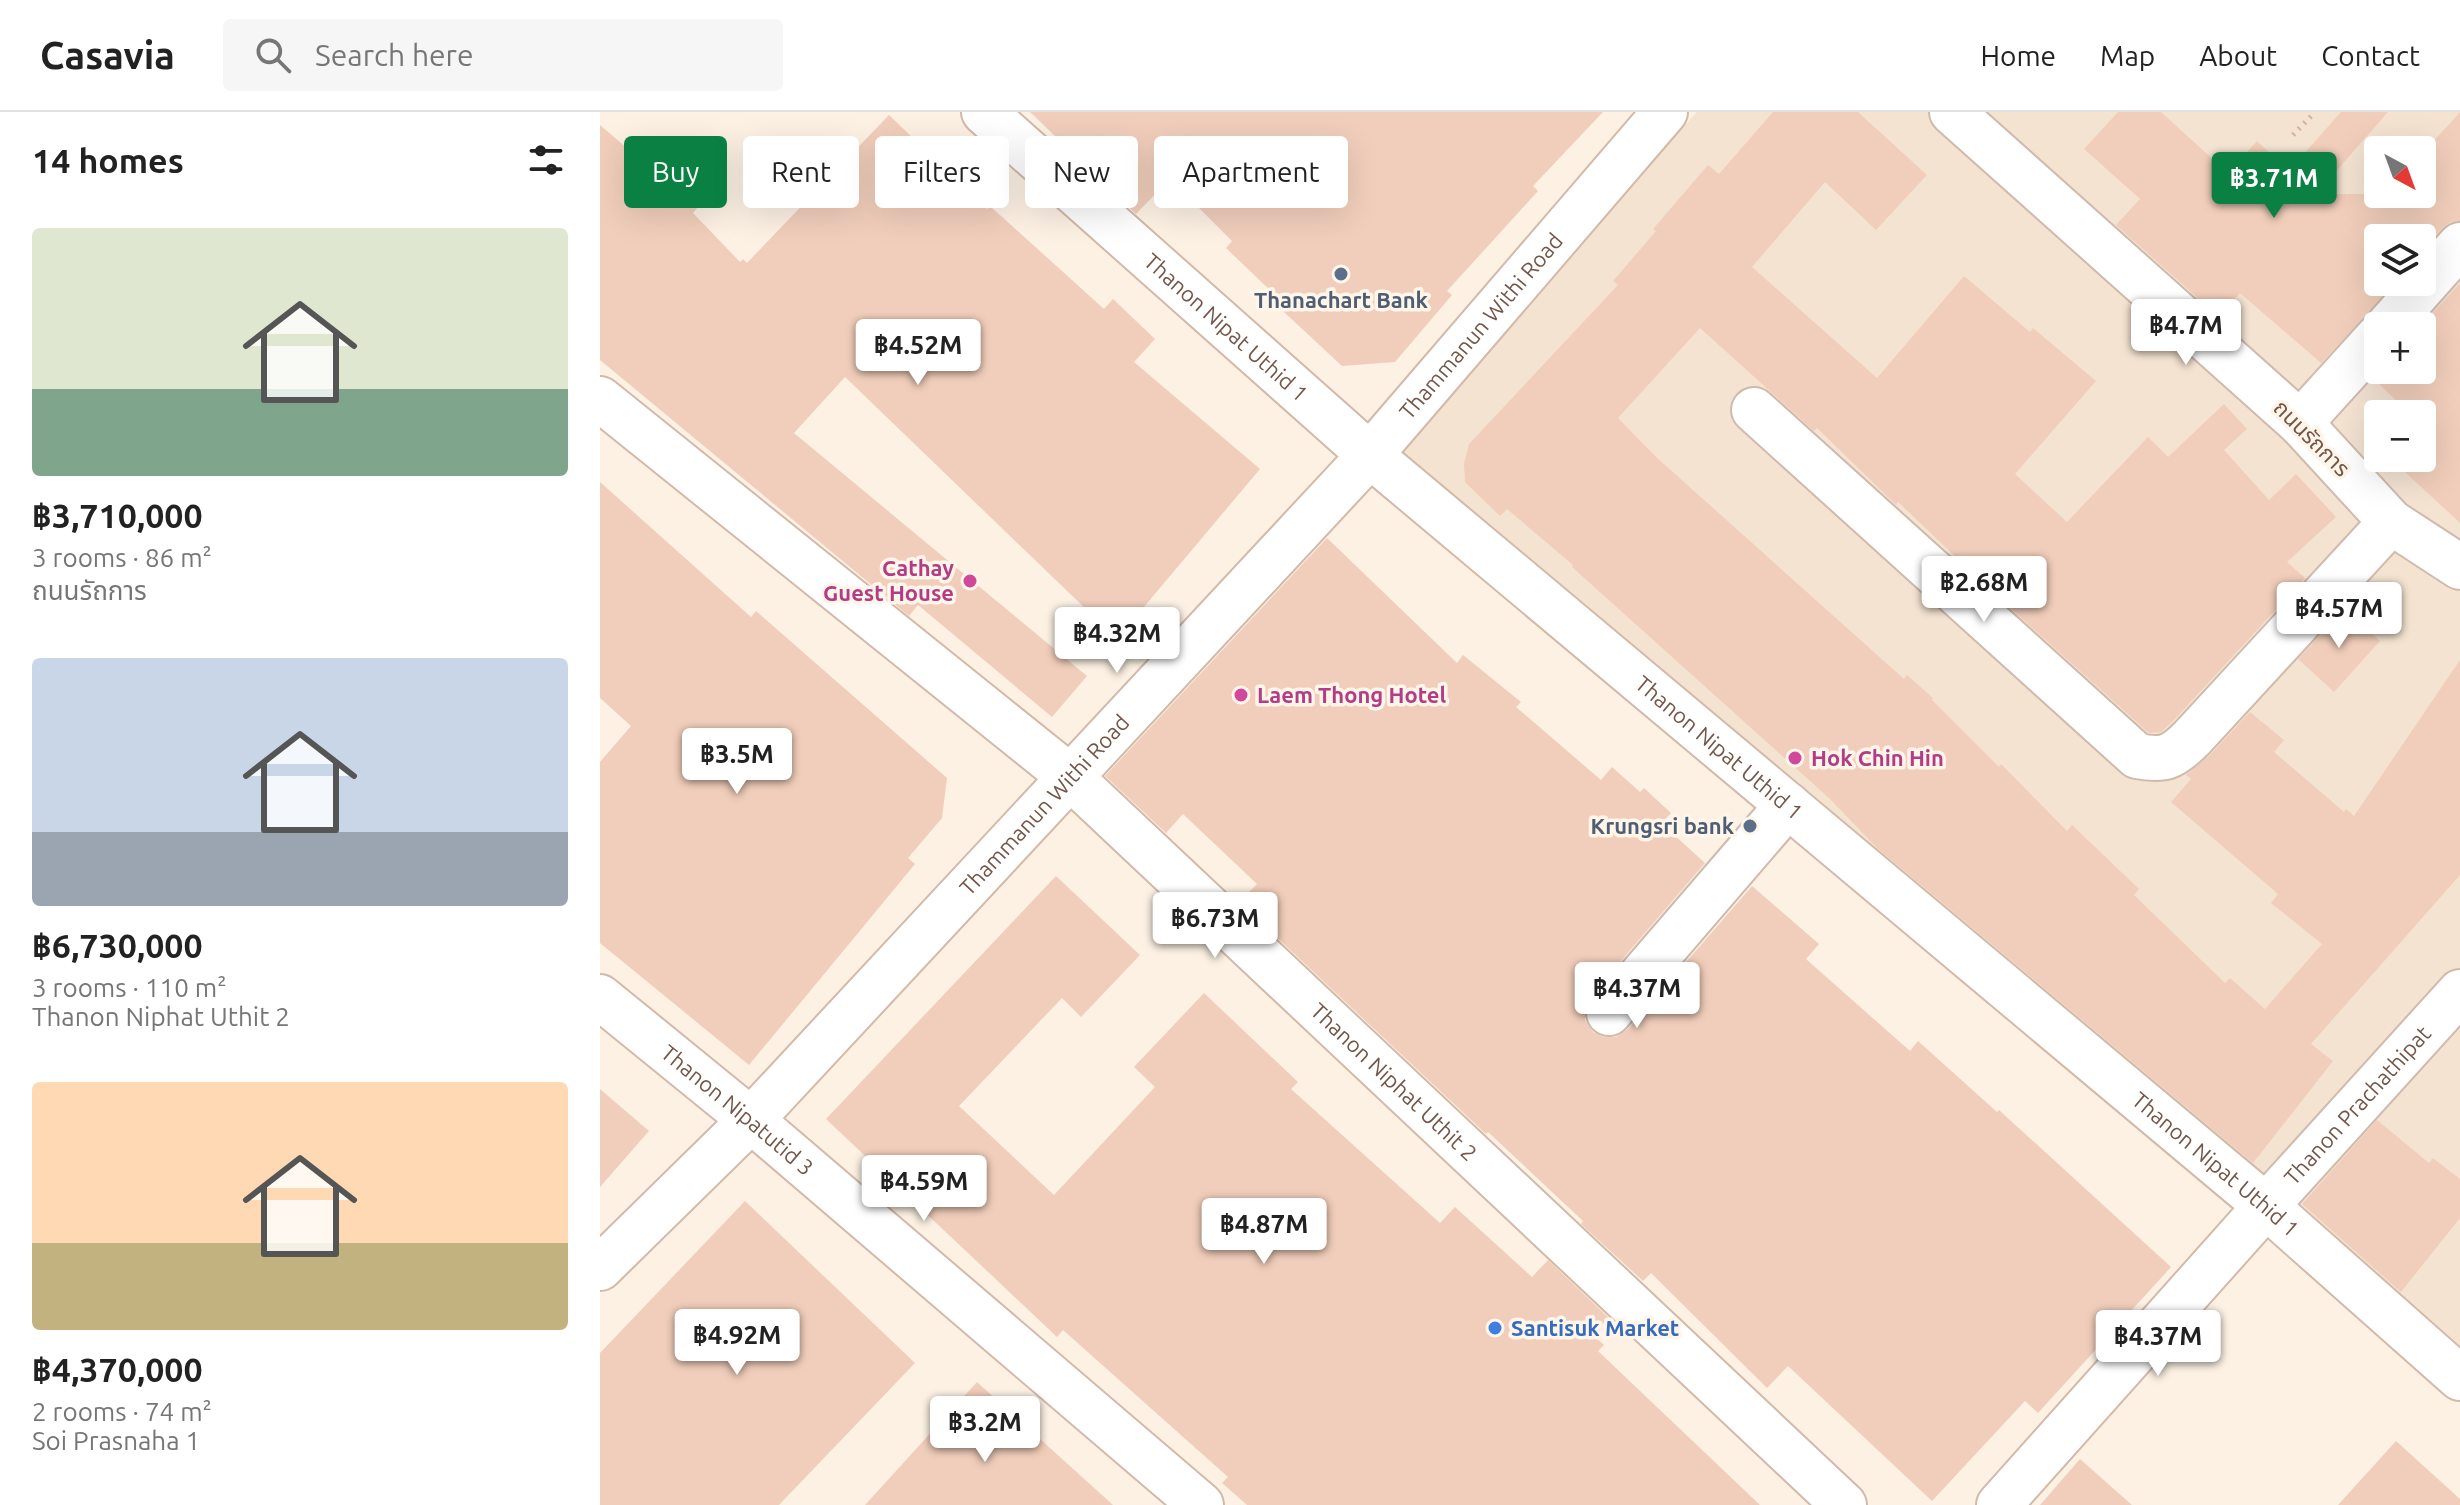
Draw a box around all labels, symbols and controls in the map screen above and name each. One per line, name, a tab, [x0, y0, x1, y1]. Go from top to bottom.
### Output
search box	[223, 19, 783, 91]
icon: search	[251, 33, 295, 77]
text: Casavia	[40, 34, 175, 76]
text: Search here	[315, 38, 474, 72]
text: Home	[1981, 40, 2056, 71]
text: Map	[2100, 40, 2155, 71]
text: About	[2199, 40, 2277, 71]
text: Contact	[2321, 40, 2420, 71]
chip: Buy	[624, 136, 727, 208]
chip: Rent	[743, 136, 859, 208]
chip: Filters	[875, 136, 1009, 208]
chip: New	[1025, 136, 1138, 208]
chip: Apartment	[1154, 136, 1348, 208]
north arrow	[2364, 136, 2436, 208]
map controls	[2364, 136, 2436, 472]
icon: filters	[524, 138, 568, 182]
text: 14 homes	[32, 141, 184, 179]
pin: ฿3.71M	[2209, 152, 2339, 220]
text: ฿3.71M	[2230, 163, 2318, 192]
button: layers	[2364, 224, 2436, 296]
street label: Thammanun Withi Road	[1394, 228, 1567, 424]
street label: Thanon Nipat Uthid 1	[1140, 248, 1313, 406]
marker: Thanachart Bank	[1332, 265, 1350, 283]
icon: home	[228, 280, 372, 424]
place label: Thanachart Bank	[1254, 287, 1429, 312]
pin: ฿4.7M	[2130, 299, 2242, 367]
text: ฿4.7M	[2149, 310, 2223, 339]
button: +	[2364, 312, 2436, 384]
pin: ฿4.52M	[853, 319, 983, 387]
text: ฿4.52M	[874, 330, 962, 359]
street label: ถนนรัถการ	[2269, 394, 2356, 481]
button: −	[2364, 400, 2436, 472]
text: ฿3,710,000	[32, 496, 203, 534]
text: 3 rooms · 86 m²	[32, 543, 212, 572]
place label: Cathay Guest House	[823, 555, 954, 605]
pin: ฿2.68M	[1919, 556, 2049, 624]
text: ฿2.68M	[1940, 567, 2028, 596]
marker: Cathay Guest House	[961, 572, 979, 590]
text: ถนนรัถการ	[32, 576, 147, 605]
pin: ฿4.57M	[2274, 582, 2404, 650]
text: ฿4.57M	[2295, 593, 2383, 622]
pin: ฿4.32M	[1052, 607, 1182, 675]
text: ฿4.32M	[1073, 618, 1161, 647]
street label: Thanon Nipat Uthid 1	[1631, 670, 1808, 824]
place label: Laem Thong Hotel	[1257, 682, 1446, 707]
marker: Laem Thong Hotel	[1232, 686, 1250, 704]
street label: Thammanun Withi Road	[954, 709, 1134, 900]
icon: home	[228, 710, 372, 854]
pin: ฿3.5M	[681, 728, 793, 796]
text: ฿3.5M	[700, 739, 774, 768]
place label: Hok Chin Hin	[1811, 745, 1944, 770]
marker: Hok Chin Hin	[1786, 749, 1804, 767]
place label: Krungsri bank	[1591, 813, 1735, 838]
marker: Krungsri bank	[1741, 817, 1759, 835]
pin: ฿6.73M	[1150, 892, 1280, 960]
text: ฿6.73M	[1171, 903, 1259, 932]
text: ฿6,730,000	[32, 926, 203, 964]
pin: ฿4.37M	[1572, 962, 1702, 1030]
text: 3 rooms · 110 m²	[32, 973, 227, 1002]
text: ฿4.37M	[1593, 973, 1681, 1002]
street label: Thanon Niphat Uthit 2	[1306, 997, 1483, 1165]
text: Thanon Niphat Uthit 2	[32, 1002, 290, 1031]
street label: Thanon Prachathipat	[2279, 1020, 2435, 1189]
street label: Thanon Nipatutid 3	[657, 1039, 819, 1180]
street label: Thanon Nipat Uthid 1	[2128, 1086, 2304, 1241]
icon: home	[228, 1134, 372, 1278]
pin: ฿4.59M	[859, 1155, 989, 1223]
text: ฿4.59M	[880, 1166, 968, 1195]
pin: ฿4.87M	[1199, 1198, 1329, 1266]
text: ฿4.87M	[1220, 1209, 1308, 1238]
pin: ฿4.92M	[672, 1309, 802, 1377]
pin: ฿4.37M	[2093, 1310, 2223, 1378]
place label: Santisuk Market	[1511, 1315, 1679, 1340]
marker: Santisuk Market	[1486, 1319, 1504, 1337]
text: ฿4.92M	[693, 1320, 781, 1349]
text: ฿4.37M	[2114, 1321, 2202, 1350]
text: ฿4,370,000	[32, 1350, 203, 1388]
pin: ฿3.2M	[929, 1396, 1041, 1464]
text: 2 rooms · 74 m²	[32, 1397, 212, 1426]
text: ฿3.2M	[948, 1407, 1022, 1436]
text: Soi Prasnaha 1	[32, 1426, 200, 1455]

